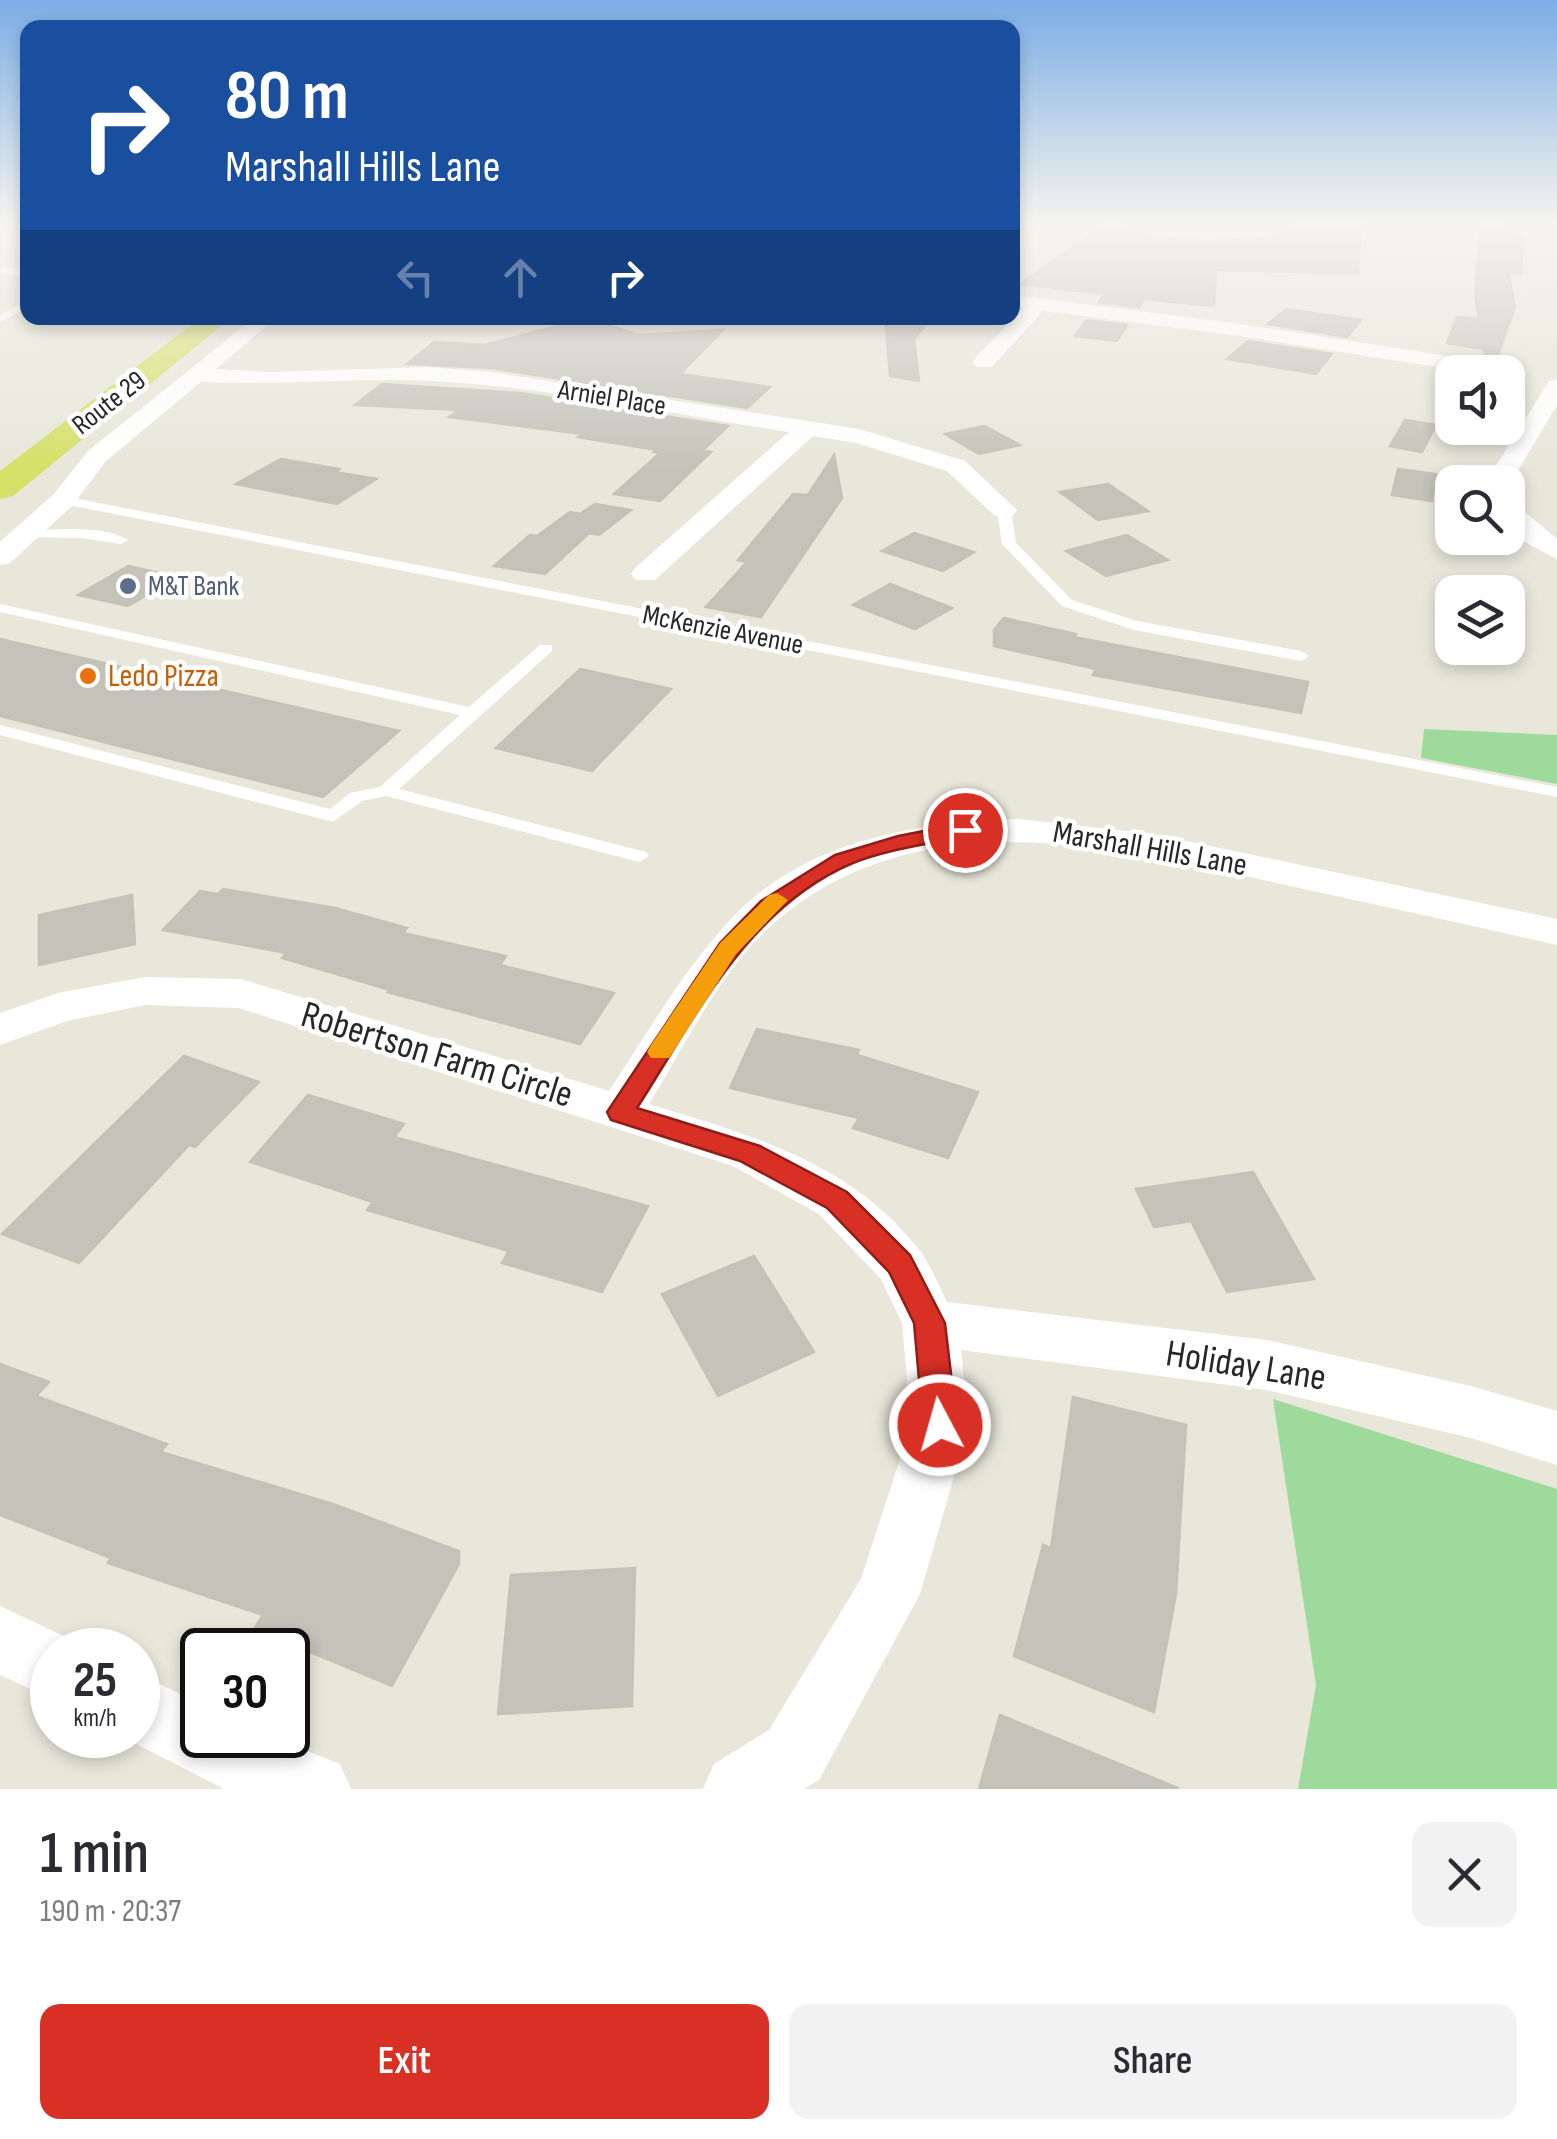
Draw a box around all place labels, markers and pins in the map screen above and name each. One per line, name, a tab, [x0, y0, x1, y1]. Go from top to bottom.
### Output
place label: M&T Bank	[148, 570, 240, 603]
marker: M&T Bank	[117, 575, 139, 597]
place label: Ledo Pizza	[108, 657, 219, 696]
marker: Ledo Pizza	[77, 665, 99, 687]
pin	[923, 788, 1008, 873]

